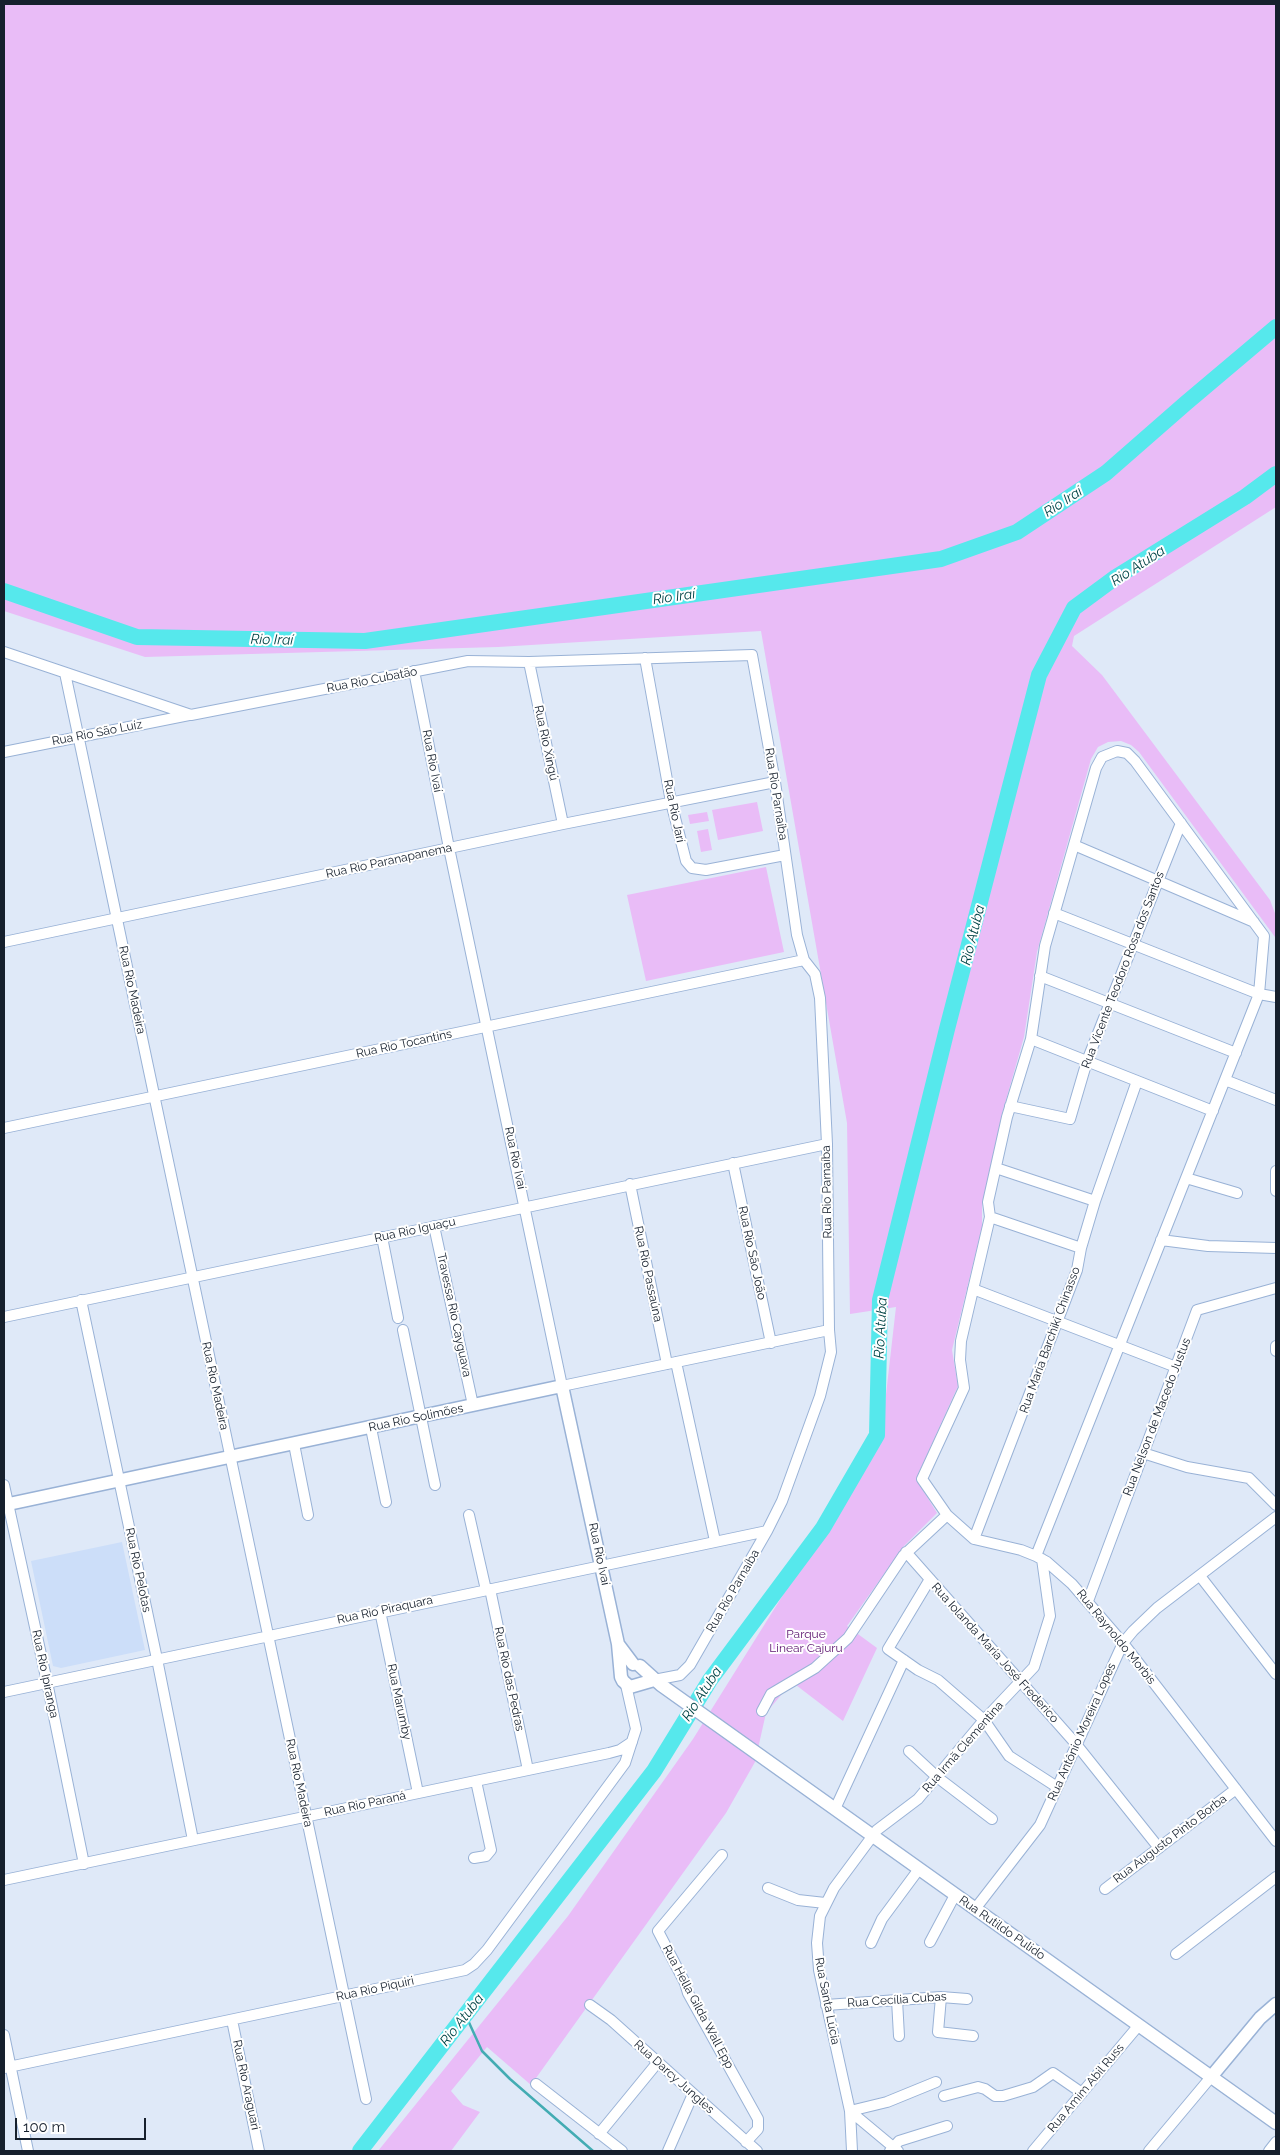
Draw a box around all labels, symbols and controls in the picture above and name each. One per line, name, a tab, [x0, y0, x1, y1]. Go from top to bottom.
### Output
water label: Rio Iraí	[1041, 483, 1085, 521]
water label: Rio Atuba	[1108, 542, 1168, 590]
water label: Rio Iraí	[652, 586, 696, 608]
water label: Rio Iraí	[251, 631, 293, 649]
street label: Rua Rio Cubatão	[325, 664, 419, 696]
street label: Rua Rio Xingú	[531, 704, 561, 782]
street label: Rua Rio São Luíz	[51, 717, 143, 749]
street label: Rua Rio Ivaí	[419, 728, 445, 794]
street label: Rua Rio Parnaíba	[762, 747, 790, 841]
street label: Rua Rio Jarí	[660, 778, 688, 844]
street label: Rua Rio Paranapanema	[325, 841, 453, 881]
street label: Rua Vicente Teodoro Rosa dos Santos	[1079, 869, 1167, 1071]
water label: Rio Atuba	[957, 903, 989, 967]
street label: Rua Rio Madeira	[116, 945, 148, 1035]
street label: Rua Rio Tocantins	[355, 1027, 453, 1061]
street label: Rua Rio Ivaí	[501, 1125, 529, 1191]
street label: Rua Rio Parnaíba	[819, 1145, 835, 1239]
street label: Rua Rio São João	[735, 1205, 769, 1301]
street label: Rua Rio Iguaçu	[373, 1214, 457, 1246]
street label: Rua Rio Passaúna	[631, 1225, 665, 1323]
street label: Travessa Rio Cayguava	[434, 1252, 474, 1378]
street label: Rua Maria Barchiki Chinasso	[1017, 1265, 1083, 1415]
water label: Rio Atuba	[871, 1297, 891, 1359]
street label: Rua Nelson de Macedo Justus	[1120, 1336, 1194, 1498]
street label: Rua Rio Madeira	[199, 1341, 231, 1431]
street label: Rua Rio Solimões	[367, 1401, 465, 1435]
street label: Rua Rio Ivaí	[585, 1521, 613, 1587]
street label: Rua Rio Pelotas	[122, 1526, 154, 1614]
street label: Rua Rio Parnaíba	[703, 1547, 763, 1635]
street label: Rua Iolanda Maria José Frederico	[928, 1580, 1062, 1726]
street label: Rua Raynoldo Morbis	[1073, 1587, 1159, 1687]
street label: Rua Rio Piraquara	[336, 1593, 434, 1627]
street label: Rua Rio das Pedras	[491, 1626, 527, 1732]
park label: Parque Linear Cajuru	[769, 1627, 843, 1655]
street label: Rua Rio Ipiranga	[29, 1629, 61, 1719]
street label: Rua Antônio Moreira Lopes	[1045, 1661, 1119, 1803]
street label: Rua Marumby	[384, 1663, 414, 1741]
water label: Rio Atuba	[678, 1664, 726, 1724]
street label: Rua Irmã Clementina	[920, 1699, 1006, 1795]
street label: Rua Rio Madeira	[283, 1738, 315, 1828]
street label: Rua Rio Paraná	[323, 1788, 407, 1820]
street label: Rua Augusto Pinto Borba	[1110, 1792, 1230, 1886]
street label: Rua Rutildo Pulido	[956, 1893, 1048, 1963]
street label: Rua Hella Gilda Wall Epp	[659, 1943, 737, 2071]
street label: Rua Santa Lúcia	[811, 1956, 843, 2046]
street label: Rua Rio Piquiri	[335, 1974, 415, 2004]
street label: Rua Cecília Cubas	[847, 1989, 947, 2011]
water label: Rio Atuba	[437, 1991, 487, 2049]
street label: Rua Darcy Jungles	[631, 2037, 717, 2117]
street label: Rua Rio Araguari	[229, 2039, 263, 2131]
street label: Rua Amim Abil Russ	[1045, 2041, 1127, 2135]
scale bar	[18, 2108, 149, 2140]
text: 100 m	[23, 2118, 65, 2136]

